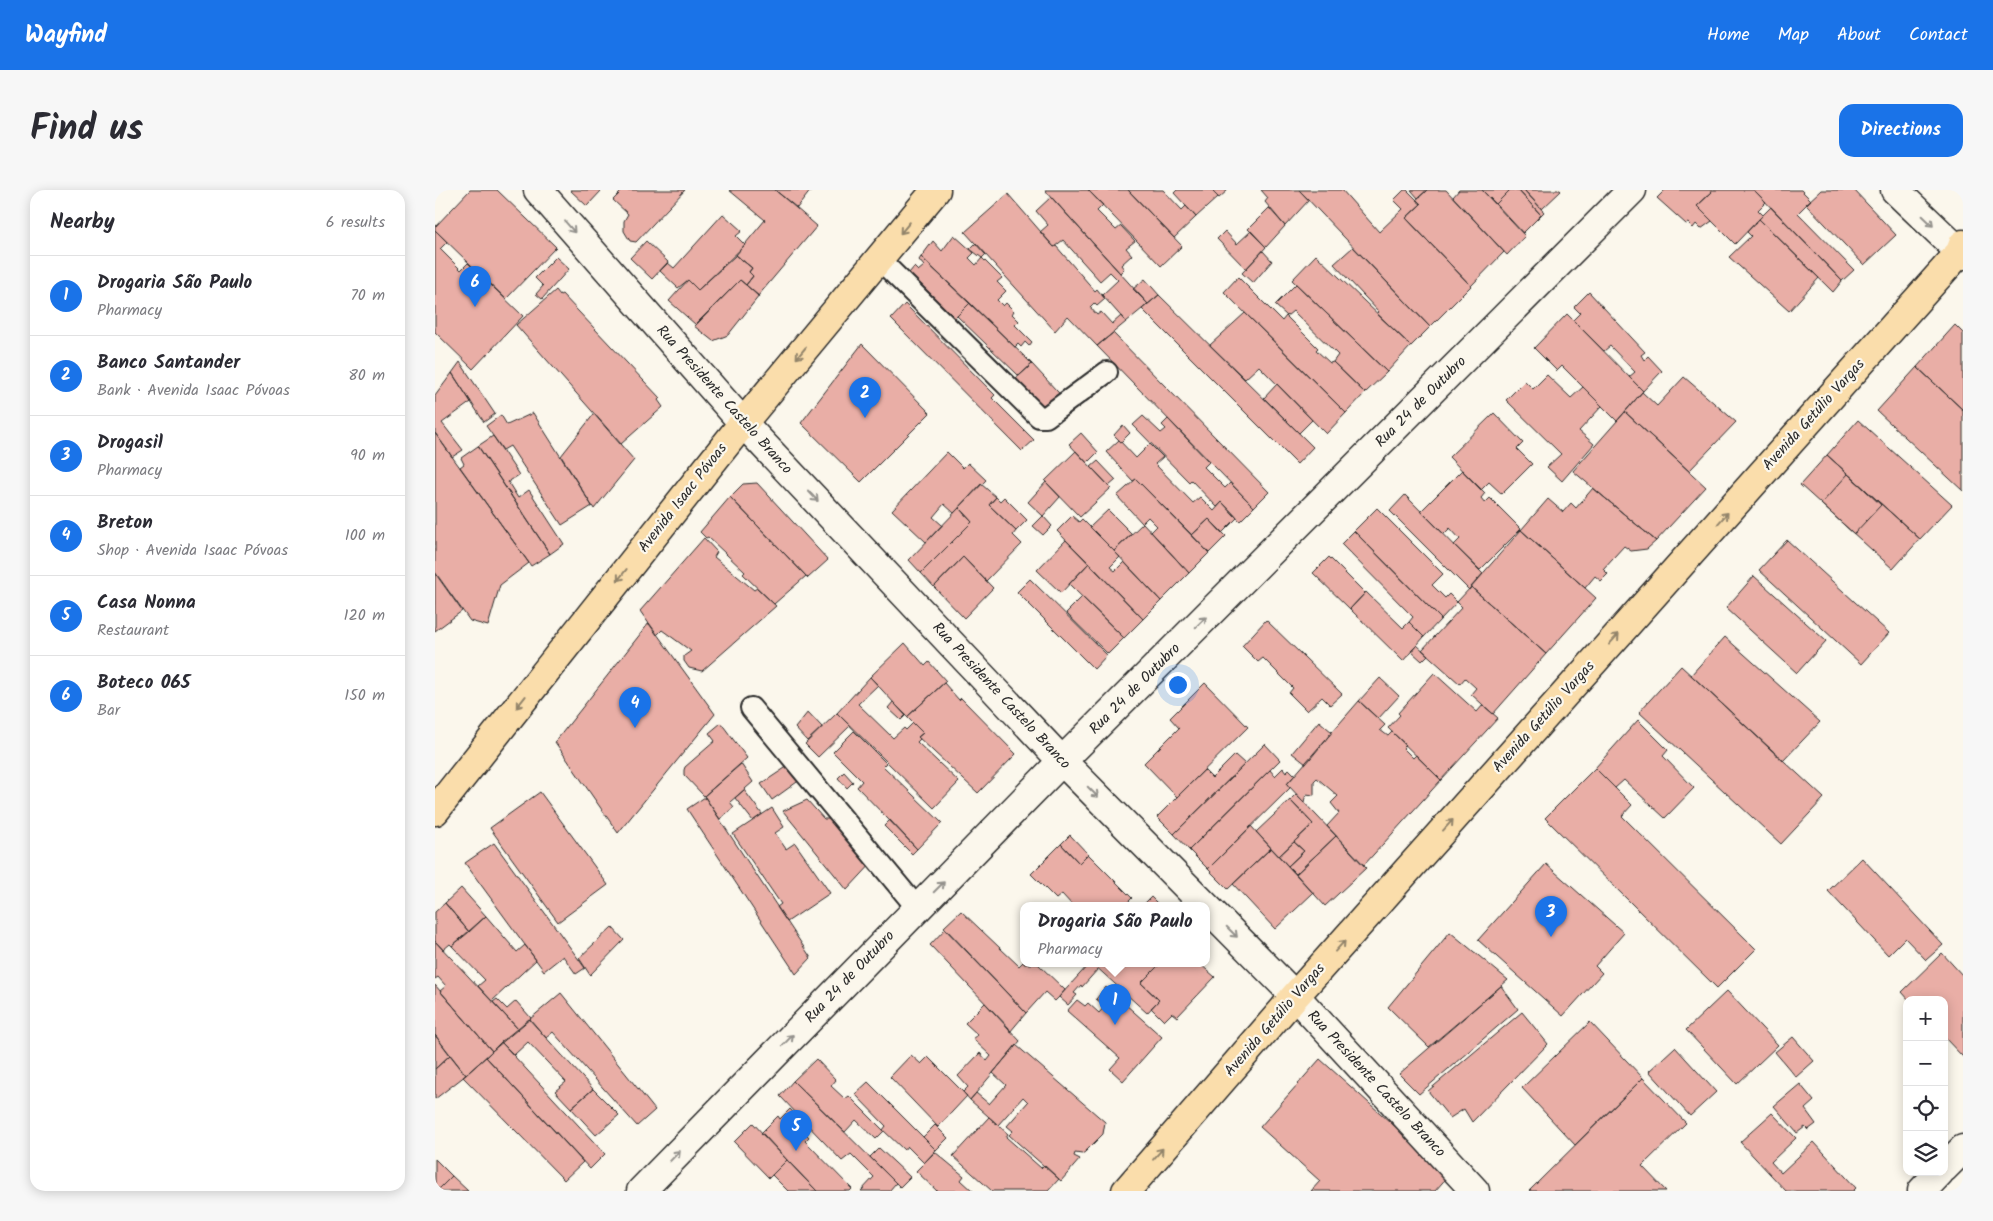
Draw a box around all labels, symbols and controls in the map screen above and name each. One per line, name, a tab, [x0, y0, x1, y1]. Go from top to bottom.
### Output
text: Wayfind	[25, 16, 107, 55]
text: Home	[1707, 21, 1750, 50]
text: Map	[1778, 21, 1809, 50]
text: About	[1837, 21, 1881, 50]
text: Contact	[1909, 21, 1968, 50]
text: Find us	[30, 102, 143, 158]
button: Directions	[1839, 104, 1963, 157]
text: Nearby	[50, 206, 115, 239]
text: 6 results	[326, 210, 385, 235]
one-way arrow	[1921, 215, 1934, 227]
one-way arrow	[564, 220, 576, 233]
one-way arrow	[899, 221, 910, 234]
pin: 6	[459, 266, 491, 307]
text: Drogaria São Paulo	[97, 268, 252, 298]
text: 1	[64, 283, 68, 308]
text: 70 m	[350, 283, 385, 308]
text: Pharmacy	[97, 298, 162, 323]
street label: Rua Presidente Castelo Branco	[650, 320, 798, 480]
one-way arrow	[795, 346, 807, 359]
text: Banco Santander	[97, 348, 240, 378]
street label: Rua 24 de Outubro	[1370, 350, 1473, 453]
street label: Avenida Getúlio Vargas	[1757, 353, 1871, 476]
text: 2	[61, 363, 71, 388]
text: 80 m	[348, 363, 385, 388]
pin: 2	[849, 377, 881, 418]
text: Bank · Avenida Isaac Póvoas	[97, 378, 290, 403]
text: Drogasil	[97, 428, 163, 458]
street label: Avenida Isaac Póvoas	[632, 438, 734, 558]
text: 3	[62, 443, 70, 468]
text: 90 m	[350, 443, 385, 468]
text: Pharmacy	[97, 458, 162, 483]
one-way arrow	[807, 490, 819, 503]
text: Breton	[97, 508, 153, 538]
one-way arrow	[1717, 511, 1728, 524]
text: 4	[62, 523, 70, 548]
text: 100 m	[345, 523, 385, 548]
text: Shop · Avenida Isaac Póvoas	[97, 538, 288, 563]
one-way arrow	[617, 568, 628, 581]
text: Casa Nonna	[97, 588, 196, 618]
text: 5	[62, 603, 70, 628]
text: 120 m	[344, 603, 385, 628]
one-way arrow	[1195, 616, 1207, 628]
street label: Rua Presidente Castelo Branco	[926, 617, 1076, 775]
text: Restaurant	[97, 618, 169, 643]
one-way arrow	[1609, 632, 1620, 645]
street label: Rua 24 de Outubro	[1084, 637, 1187, 740]
street label: Avenida Getúlio Vargas	[1487, 655, 1601, 778]
text: Boteco 065	[97, 668, 190, 698]
your location	[1165, 672, 1191, 698]
text: 6	[62, 683, 70, 708]
text: 150 m	[344, 683, 385, 708]
pin: 4	[619, 687, 651, 728]
one-way arrow	[516, 695, 527, 708]
text: Bar	[97, 698, 120, 723]
one-way arrow	[1087, 786, 1099, 798]
one-way arrow	[1442, 819, 1454, 832]
one-way arrow	[933, 880, 945, 893]
pin: 3	[1535, 896, 1567, 937]
popup	[1020, 902, 1210, 967]
text: Drogaria São Paulo	[1037, 907, 1193, 937]
street label: Rua 24 de Outubro	[799, 925, 901, 1029]
one-way arrow	[1226, 926, 1238, 938]
text: Pharmacy	[1037, 937, 1102, 962]
one-way arrow	[1334, 940, 1345, 953]
street label: Avenida Getúlio Vargas	[1219, 957, 1332, 1082]
pin: 1	[1099, 984, 1131, 1025]
map controls	[1903, 996, 1948, 1176]
button: +	[1903, 996, 1948, 1041]
street label: Rua Presidente Castelo Branco	[1301, 1005, 1451, 1163]
one-way arrow	[782, 1034, 795, 1046]
button: −	[1903, 1041, 1948, 1086]
button: locate	[1903, 1086, 1948, 1131]
pin: 5	[780, 1110, 812, 1151]
button: layers	[1903, 1131, 1948, 1176]
one-way arrow	[1152, 1148, 1164, 1161]
one-way arrow	[669, 1150, 681, 1162]

